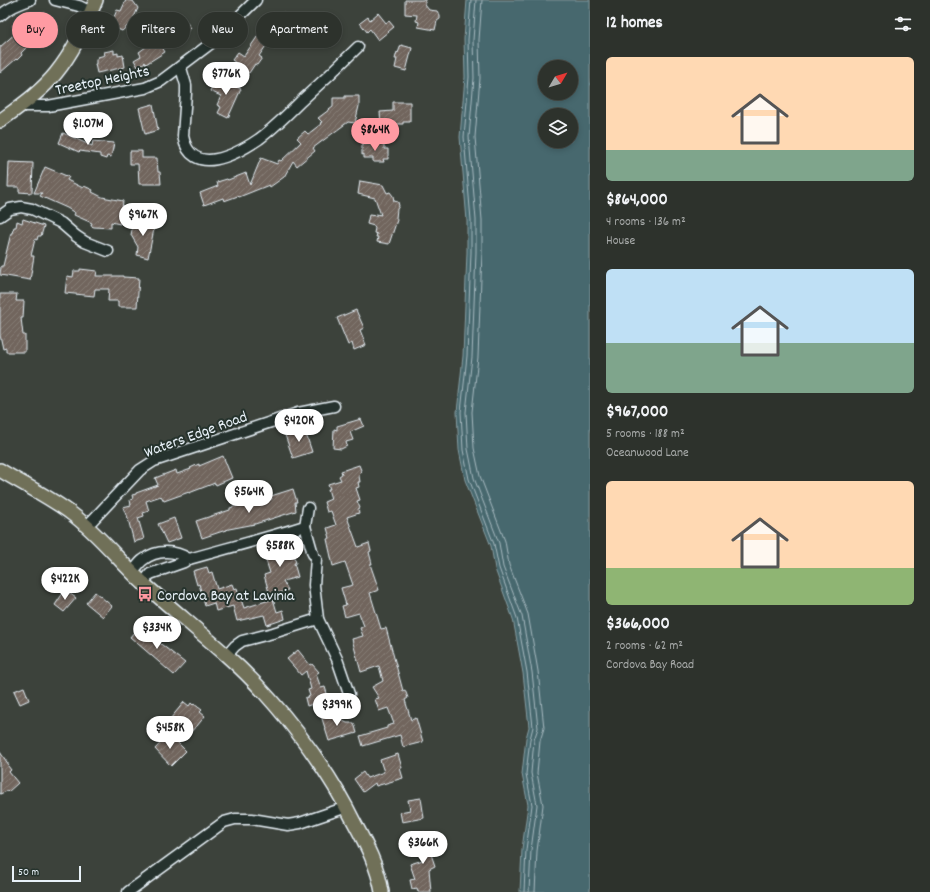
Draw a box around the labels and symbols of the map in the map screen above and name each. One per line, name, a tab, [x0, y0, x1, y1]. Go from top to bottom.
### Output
street label: Treetop Heights	[53, 60, 152, 103]
north arrow	[538, 60, 578, 100]
pin: $776K	[198, 62, 254, 96]
pin: $1.07M	[55, 112, 121, 146]
pin: $864K	[347, 118, 403, 152]
pin: $967K	[115, 203, 171, 237]
street label: Waters Edge Road	[141, 406, 251, 465]
pin: $420K	[271, 409, 327, 443]
pin: $564K	[221, 480, 277, 514]
pin: $588K	[252, 534, 308, 568]
pin: $422K	[37, 567, 93, 601]
bus stop icon: Cordova Bay at Lavinia	[136, 585, 154, 603]
place label: Cordova Bay at Lavinia	[157, 585, 295, 608]
pin: $334K	[129, 616, 185, 650]
pin: $399K	[309, 693, 365, 727]
pin: $458K	[142, 716, 198, 750]
pin: $366K	[395, 831, 451, 865]
scale bar	[12, 864, 81, 883]

